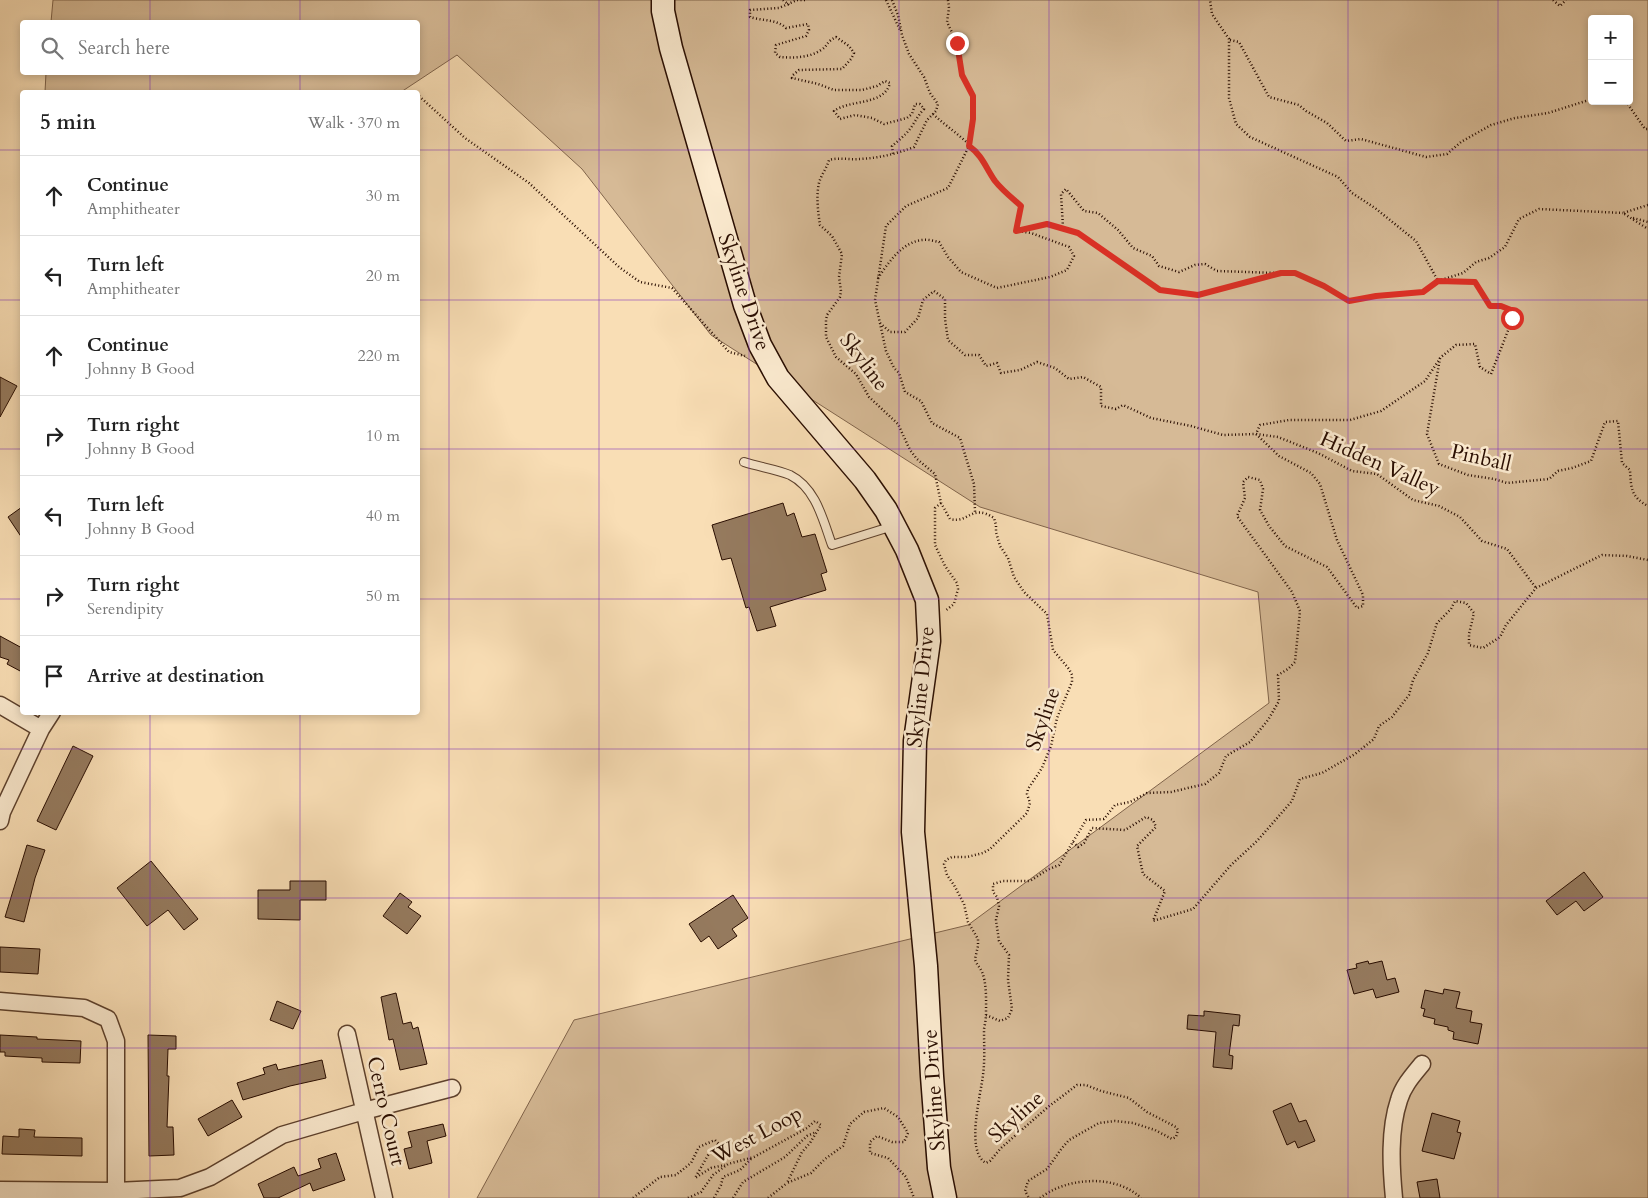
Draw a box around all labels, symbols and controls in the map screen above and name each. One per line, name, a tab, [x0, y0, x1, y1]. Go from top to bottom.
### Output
map controls	[1588, 15, 1633, 105]
button: +	[1588, 15, 1633, 60]
search box	[20, 20, 420, 75]
route end	[946, 32, 969, 55]
icon: search	[38, 34, 66, 62]
text: Search here	[78, 35, 170, 61]
button: −	[1588, 60, 1633, 105]
text: 5 min	[40, 108, 96, 137]
text: Walk · 370 m	[308, 112, 400, 134]
text: Continue	[87, 172, 169, 198]
icon: ahead	[40, 182, 68, 210]
text: 30 m	[366, 185, 400, 207]
text: Amphitheater	[87, 198, 180, 220]
street label: Skyline Drive	[710, 230, 778, 354]
text: Turn left	[87, 252, 164, 278]
icon: left	[40, 262, 68, 290]
text: 20 m	[366, 265, 400, 287]
text: Amphitheater	[87, 278, 180, 300]
route start	[1501, 307, 1524, 330]
street label: Skyline	[833, 327, 895, 397]
text: Continue	[87, 332, 169, 358]
icon: ahead	[40, 342, 68, 370]
text: 220 m	[358, 345, 400, 367]
text: Johnny B Good	[87, 358, 194, 380]
text: Turn right	[87, 412, 179, 438]
icon: right	[40, 422, 68, 450]
text: 10 m	[366, 425, 400, 447]
street label: Hidden Valley	[1315, 425, 1445, 503]
street label: Pinball	[1448, 437, 1514, 479]
text: Johnny B Good	[87, 438, 194, 460]
text: Turn left	[87, 492, 164, 518]
icon: left	[40, 502, 68, 530]
text: 40 m	[366, 505, 400, 527]
text: Johnny B Good	[87, 518, 194, 540]
text: Turn right	[87, 572, 179, 598]
icon: right	[40, 582, 68, 610]
text: 50 m	[366, 585, 400, 607]
text: Serendipity	[87, 598, 164, 620]
street label: Skyline Drive	[900, 625, 942, 749]
icon: arrive	[40, 662, 68, 690]
text: Arrive at destination	[87, 663, 264, 689]
street label: Skyline	[1019, 683, 1067, 755]
street label: Skyline Drive	[915, 1028, 953, 1152]
street label: Cerro Court	[359, 1054, 413, 1169]
street label: Skyline	[982, 1084, 1050, 1150]
street label: West Loop	[706, 1099, 807, 1171]

